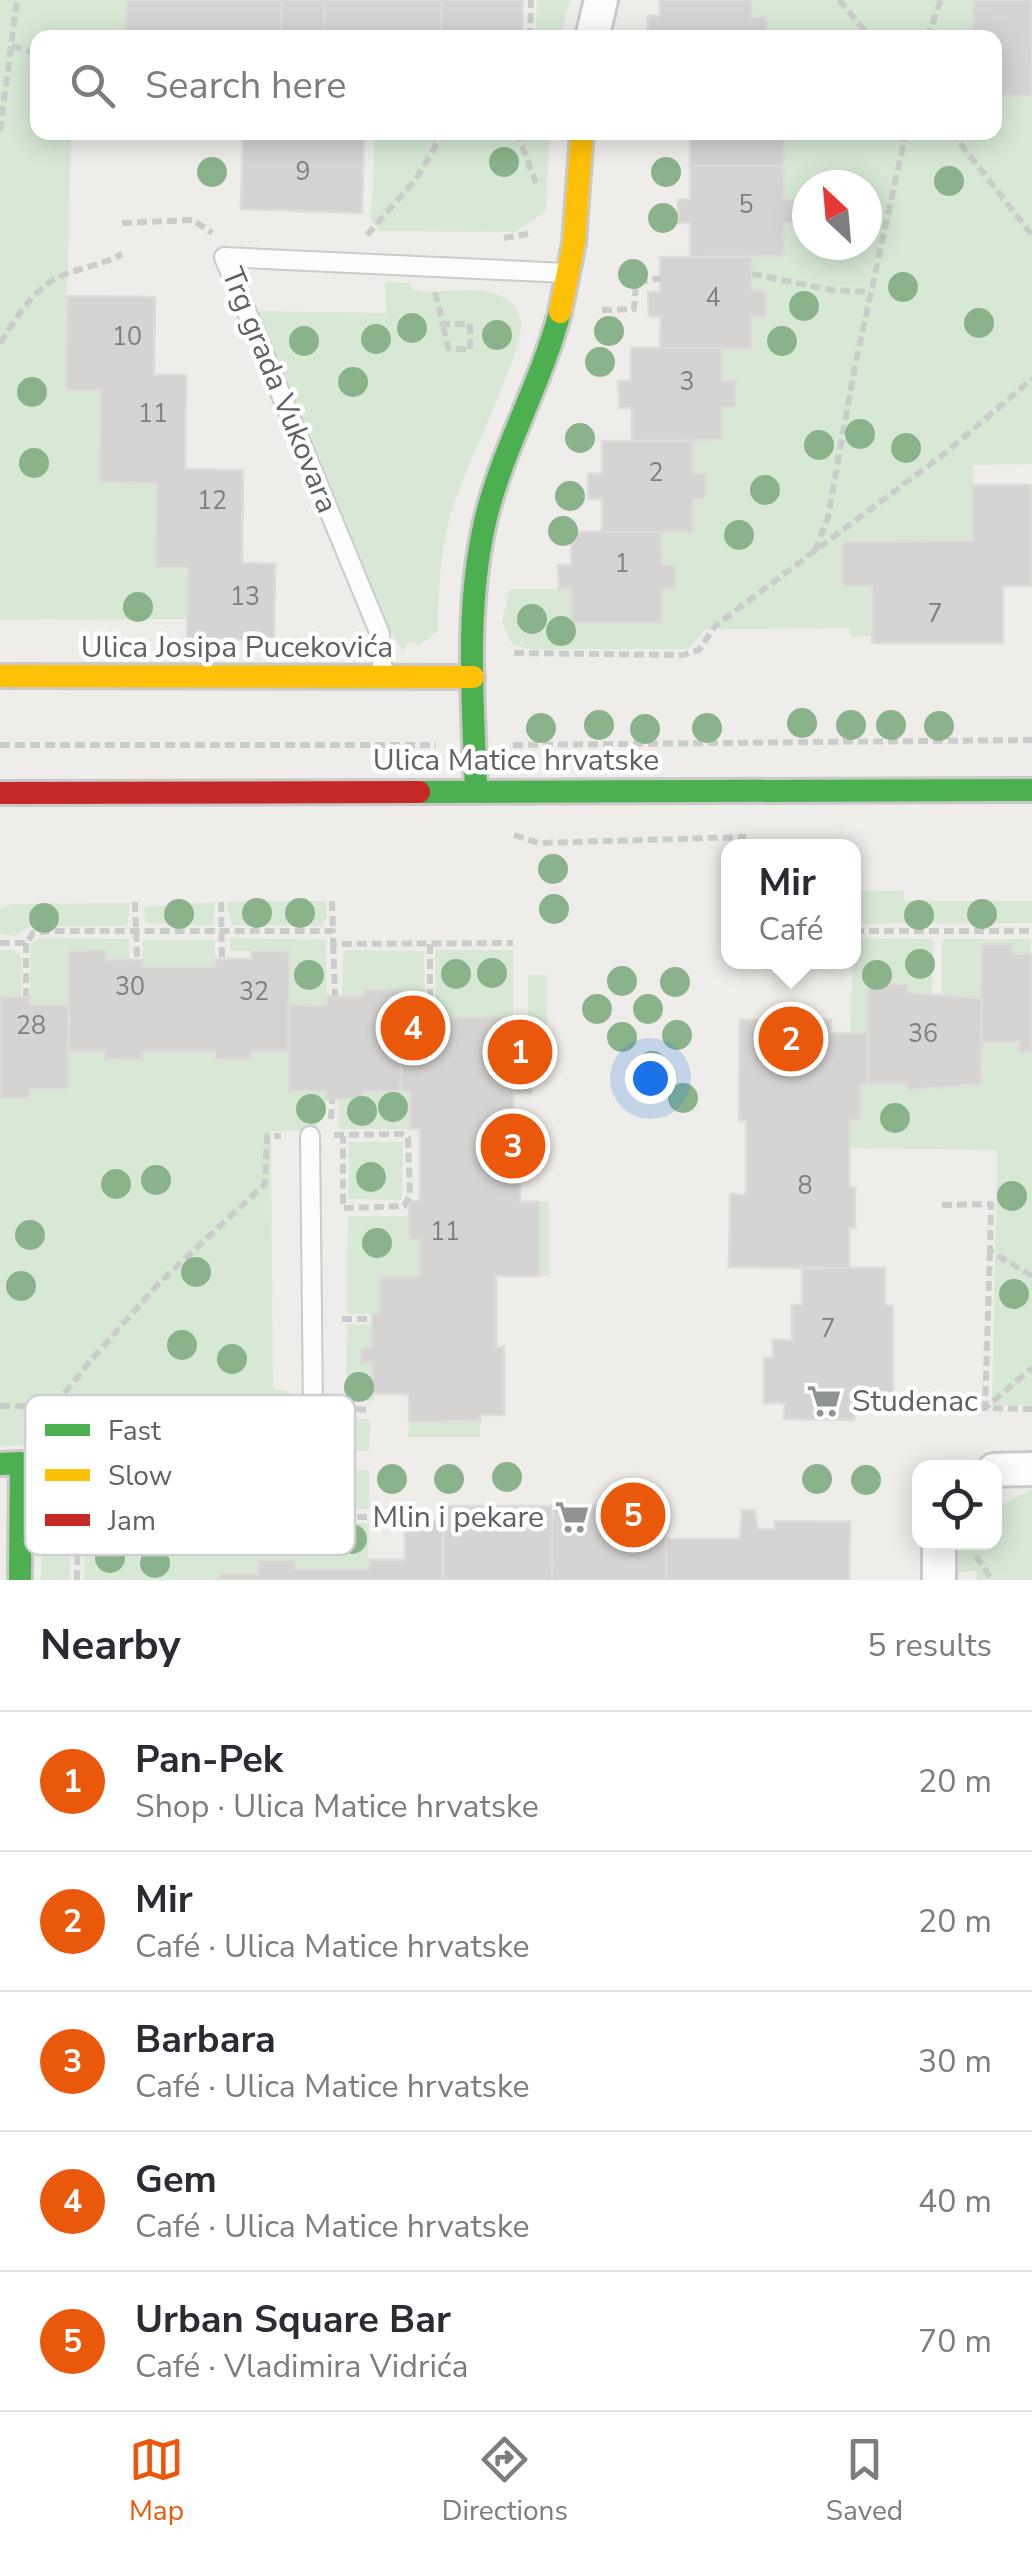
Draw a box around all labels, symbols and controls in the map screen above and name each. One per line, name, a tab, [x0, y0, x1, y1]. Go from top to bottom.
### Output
search box	[30, 30, 1002, 140]
icon: search	[65, 58, 120, 113]
text: Search here	[145, 60, 346, 111]
house number: 9	[295, 155, 311, 189]
north arrow	[792, 170, 882, 260]
house number: 5	[738, 188, 754, 222]
street label: Trg grada Vukovara	[212, 261, 348, 519]
house number: 4	[705, 281, 721, 315]
house number: 10	[112, 320, 142, 354]
house number: 3	[679, 365, 695, 399]
house number: 11	[138, 397, 168, 431]
house number: 2	[648, 456, 664, 490]
house number: 12	[197, 484, 227, 518]
house number: 1	[614, 547, 630, 581]
house number: 13	[230, 580, 260, 614]
house number: 7	[927, 597, 943, 631]
street label: Ulica Josipa Pucekovića	[81, 627, 393, 668]
street label: Ulica Matice hrvatske	[373, 740, 659, 781]
popup	[721, 839, 861, 969]
text: Mir	[758, 857, 816, 908]
text: Café	[758, 908, 824, 951]
house number: 30	[115, 970, 145, 1004]
house number: 32	[239, 975, 269, 1009]
pin: 4	[380, 990, 446, 1066]
pin: 2	[758, 1002, 824, 1076]
house number: 28	[16, 1009, 46, 1043]
pin: 1	[488, 1014, 552, 1090]
house number: 36	[908, 1017, 938, 1051]
your location	[625, 1053, 676, 1104]
pin: 3	[480, 1108, 546, 1184]
house number: 8	[797, 1169, 813, 1203]
house number: 11	[430, 1215, 460, 1249]
house number: 7	[820, 1312, 836, 1346]
place label: Studenac	[852, 1381, 978, 1422]
supermarket icon: Studenac	[805, 1382, 843, 1420]
legend	[25, 1395, 355, 1555]
text: Fast	[108, 1412, 161, 1450]
text: Slow	[108, 1457, 172, 1495]
map controls	[912, 1460, 1002, 1550]
button: locate	[912, 1460, 1002, 1550]
pin: 5	[600, 1478, 666, 1552]
place label: Mlin i pekare	[372, 1497, 544, 1538]
supermarket icon: Mlin i pekare	[553, 1498, 591, 1536]
text: Jam	[107, 1502, 156, 1540]
text: Nearby	[40, 1617, 181, 1674]
text: 5 results	[867, 1624, 992, 1667]
text: Pan-Pek	[135, 1734, 283, 1785]
text: 1	[63, 1760, 82, 1803]
text: 20 m	[918, 1760, 992, 1803]
text: Shop · Ulica Matice hrvatske	[135, 1785, 539, 1828]
text: Mir	[135, 1874, 193, 1925]
text: 2	[63, 1900, 82, 1943]
text: 20 m	[918, 1900, 992, 1943]
text: Café · Ulica Matice hrvatske	[135, 1925, 530, 1968]
text: Barbara	[135, 2014, 276, 2065]
text: 3	[63, 2040, 82, 2083]
text: 30 m	[918, 2040, 992, 2083]
text: Café · Ulica Matice hrvatske	[135, 2065, 530, 2108]
text: Gem	[135, 2154, 217, 2205]
text: 4	[63, 2180, 82, 2223]
text: 40 m	[918, 2180, 992, 2223]
text: Café · Ulica Matice hrvatske	[135, 2205, 530, 2248]
text: Urban Square Bar	[135, 2294, 451, 2345]
text: 5	[63, 2320, 82, 2363]
text: 70 m	[918, 2320, 992, 2363]
text: Café · Vladimira Vidrića	[135, 2345, 468, 2388]
tab: Map	[129, 2432, 184, 2530]
tab: Directions	[442, 2432, 568, 2530]
tab: Saved	[826, 2432, 903, 2530]

